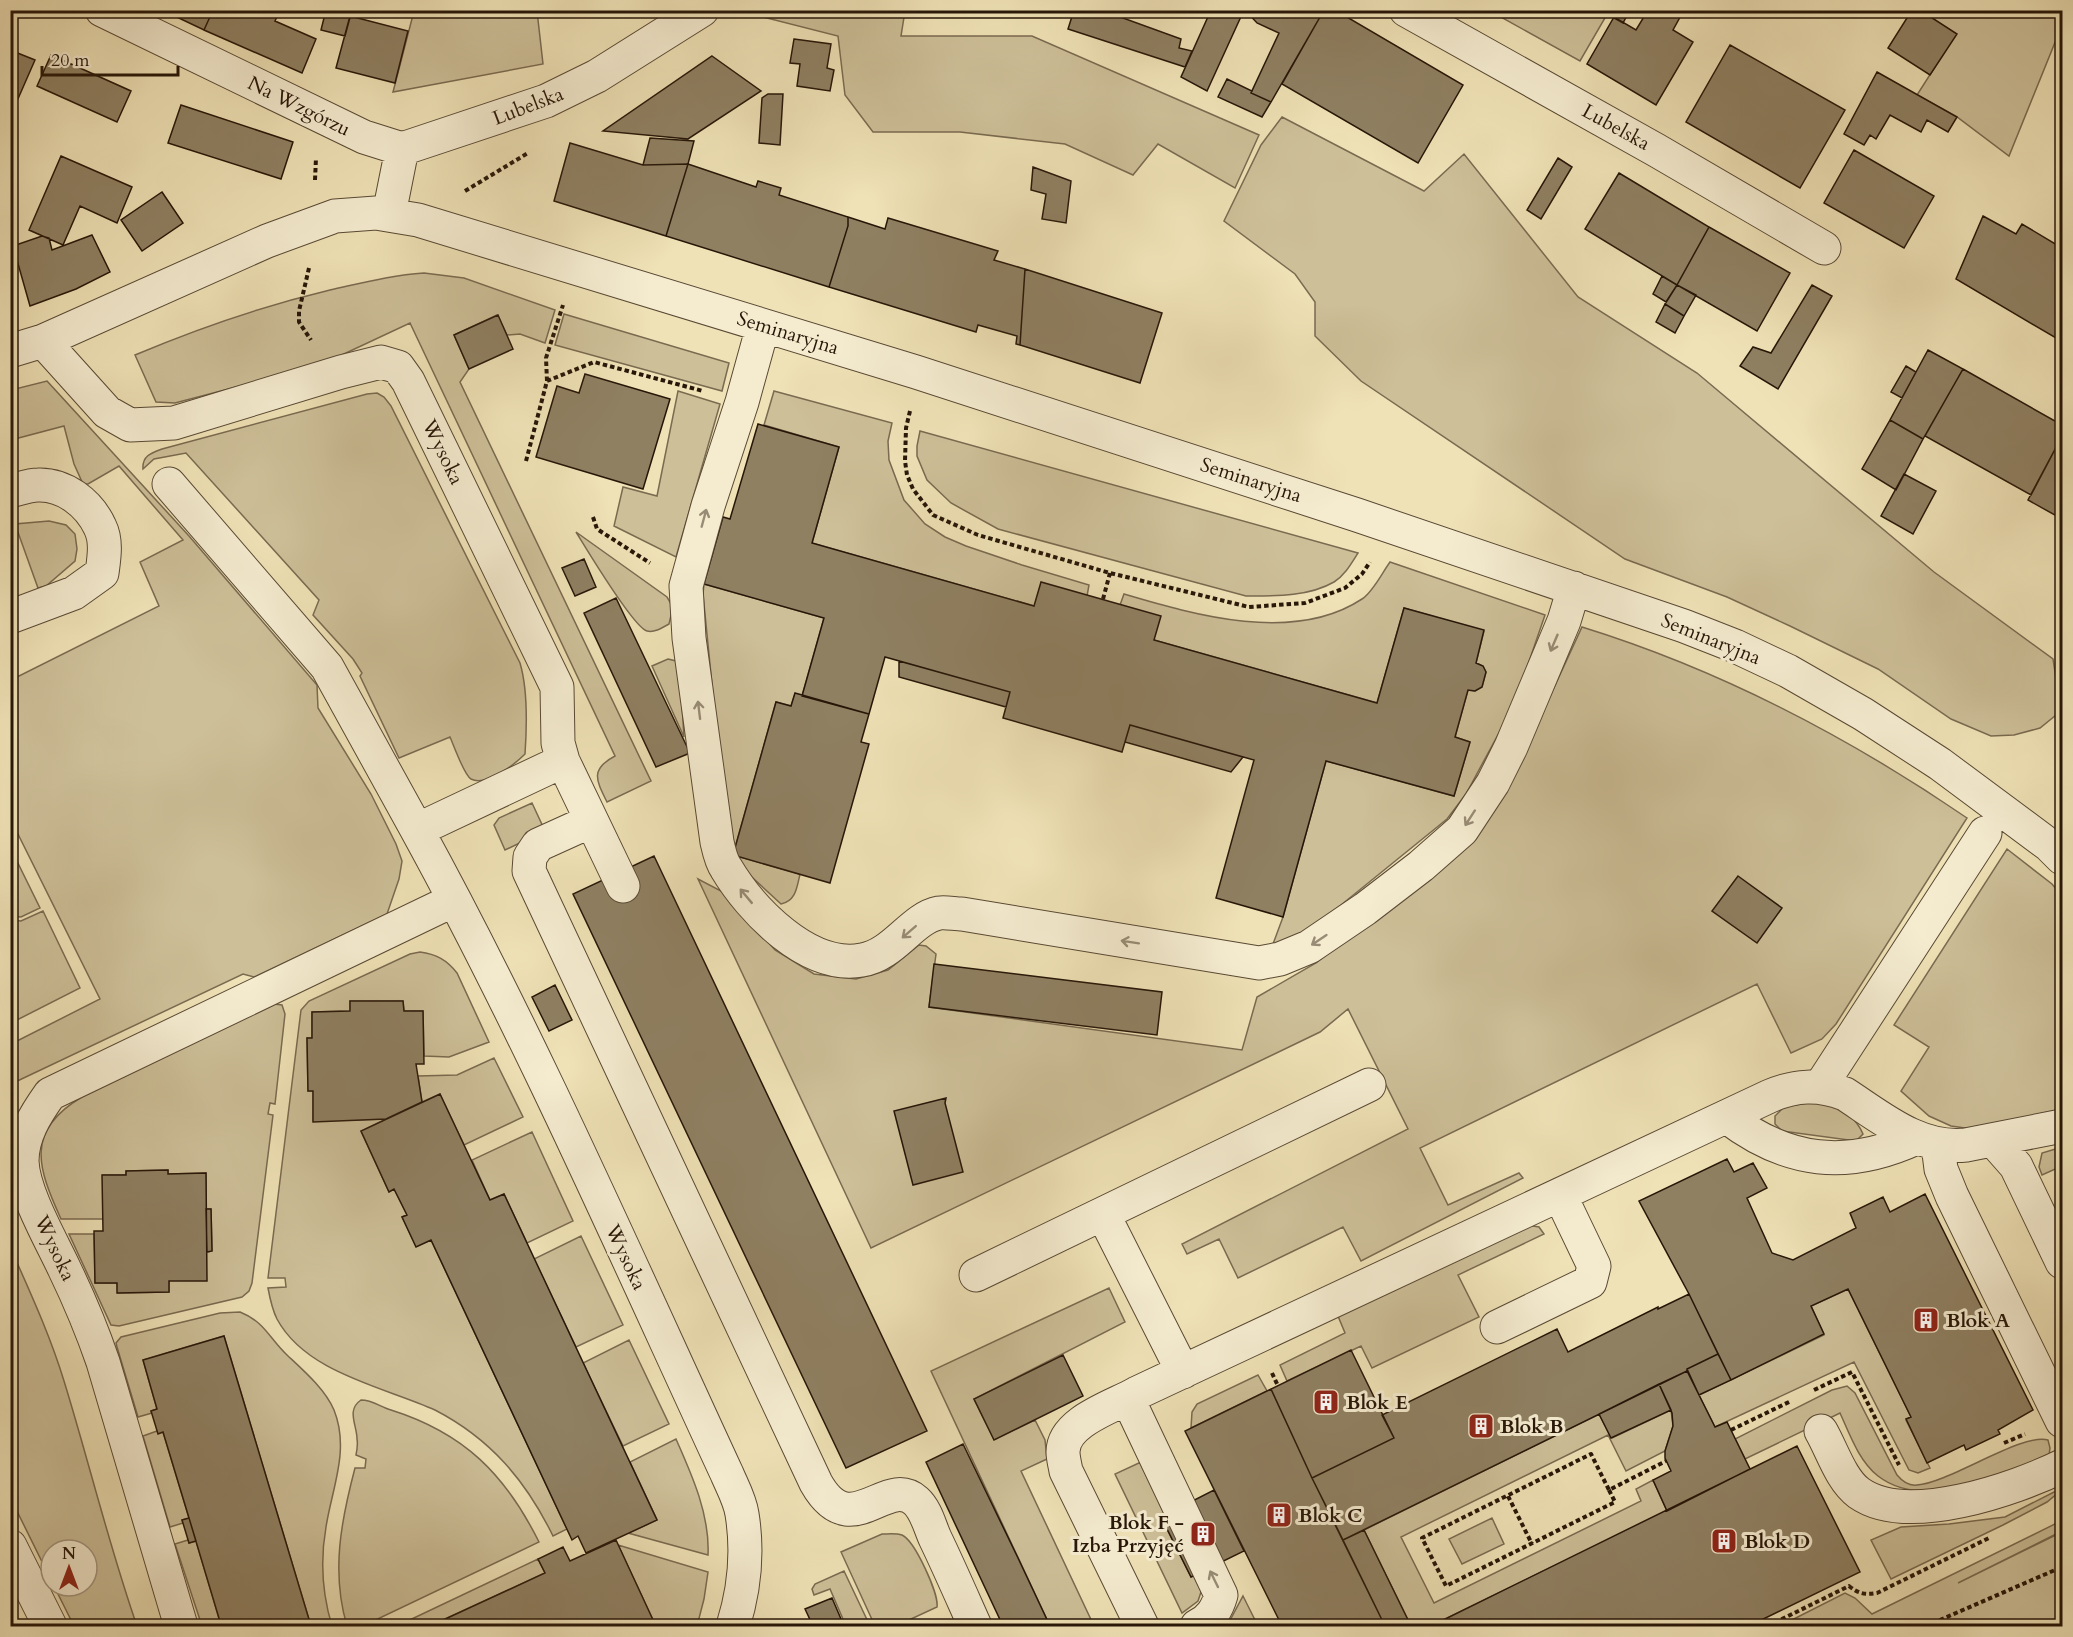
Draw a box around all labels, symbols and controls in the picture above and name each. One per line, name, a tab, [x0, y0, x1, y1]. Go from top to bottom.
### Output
scale bar	[42, 39, 178, 77]
text: 20 m	[51, 48, 90, 73]
street label: Na Wzgórzu	[243, 69, 355, 143]
street label: Lubelska	[489, 80, 568, 132]
street label: Lubelska	[1577, 97, 1655, 157]
street label: Seminaryjna	[734, 305, 843, 361]
street label: Wysoka	[415, 414, 471, 489]
street label: Seminaryjna	[1197, 451, 1306, 509]
one-way arrow	[699, 509, 710, 528]
street label: Seminaryjna	[1657, 607, 1765, 671]
one-way arrow	[1548, 634, 1559, 652]
one-way arrow	[693, 701, 704, 721]
one-way arrow	[1464, 810, 1476, 826]
one-way arrow	[739, 889, 753, 904]
one-way arrow	[902, 925, 917, 939]
one-way arrow	[1311, 934, 1327, 946]
one-way arrow	[1121, 937, 1141, 948]
street label: Wysoka	[28, 1210, 82, 1286]
street label: Wysoka	[599, 1219, 653, 1295]
building icon: Blok A	[1911, 1305, 1941, 1335]
place label: Blok A	[1946, 1307, 2010, 1334]
building icon: Blok E	[1311, 1387, 1341, 1417]
place label: Blok E	[1346, 1389, 1408, 1416]
building icon: Blok B	[1466, 1411, 1496, 1441]
place label: Blok B	[1500, 1413, 1563, 1440]
building icon: Blok C	[1264, 1500, 1294, 1530]
place label: Blok C	[1298, 1502, 1362, 1529]
place label: Blok F - Izba Przyjęć	[1072, 1509, 1184, 1559]
building icon: Blok F - Izba Przyjęć	[1188, 1519, 1218, 1549]
building icon: Blok D	[1709, 1526, 1739, 1556]
place label: Blok D	[1744, 1528, 1810, 1555]
north arrow	[39, 1538, 99, 1598]
text: N	[62, 1543, 76, 1565]
one-way arrow	[1207, 1571, 1219, 1589]

